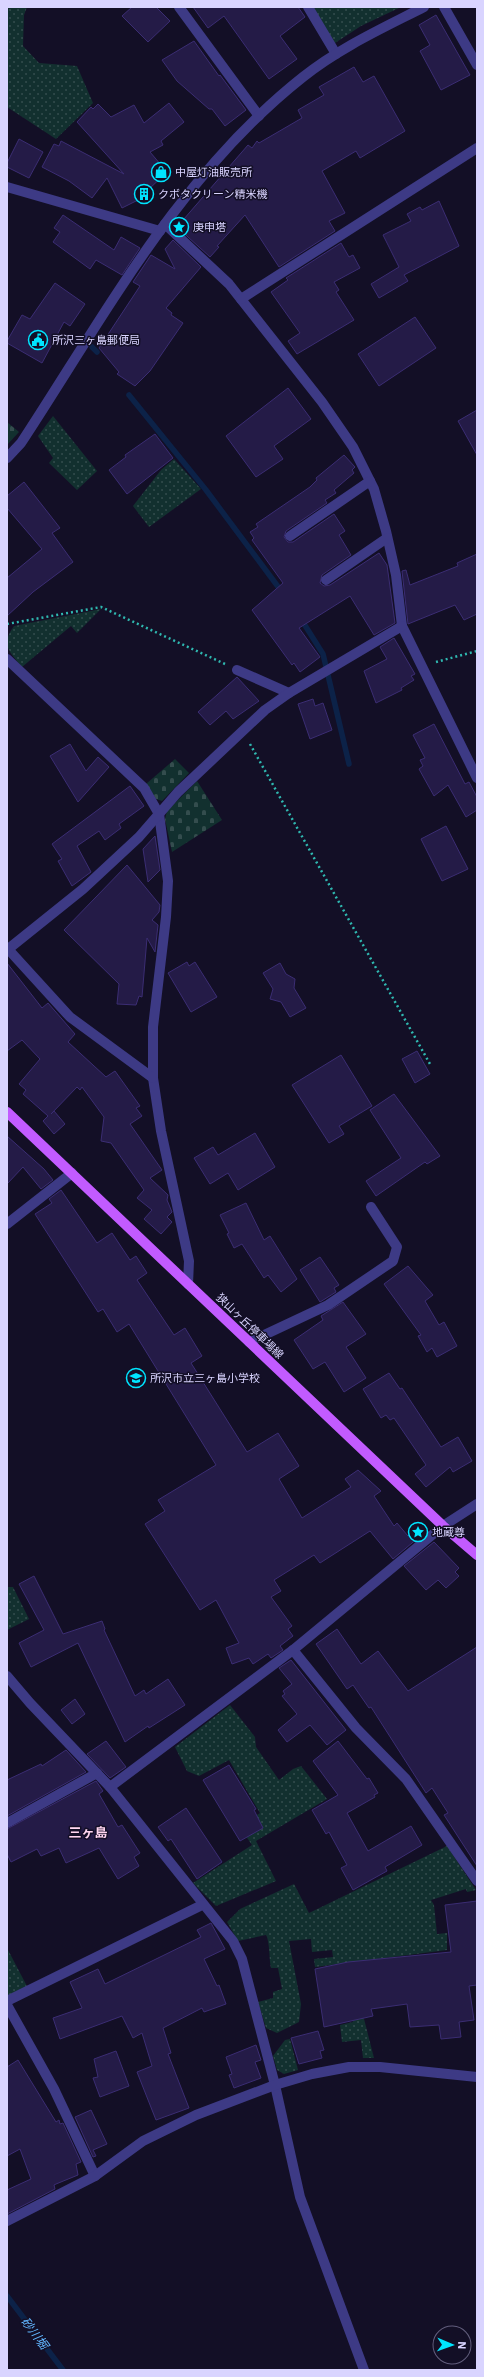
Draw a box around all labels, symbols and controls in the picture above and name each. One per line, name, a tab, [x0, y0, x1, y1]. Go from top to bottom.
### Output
shop icon: 中屋灯油販売所	[150, 161, 172, 183]
place label: 中屋灯油販売所	[175, 165, 253, 179]
building icon: クボタクリーン精米機	[133, 183, 155, 205]
place label: クボタクリーン精米機	[158, 187, 267, 201]
place icon: 庚申塔	[168, 216, 190, 238]
place label: 庚申塔	[193, 220, 226, 234]
public building icon: 所沢三ヶ島郵便局	[27, 329, 49, 351]
place label: 所沢三ヶ島郵便局	[52, 333, 140, 347]
street label: 狭山ヶ丘停車場線	[213, 1290, 287, 1362]
school or university icon: 所沢市立三ヶ島小学校	[125, 1367, 147, 1389]
place label: 所沢市立三ヶ島小学校	[150, 1371, 260, 1385]
place icon: 地蔵尊	[407, 1521, 429, 1543]
place label: 地蔵尊	[432, 1525, 465, 1539]
district label: 三ヶ島	[68, 1824, 108, 1841]
water label: 砂川堀	[18, 2314, 53, 2353]
north arrow	[432, 2325, 472, 2365]
text: N	[455, 2341, 469, 2350]

